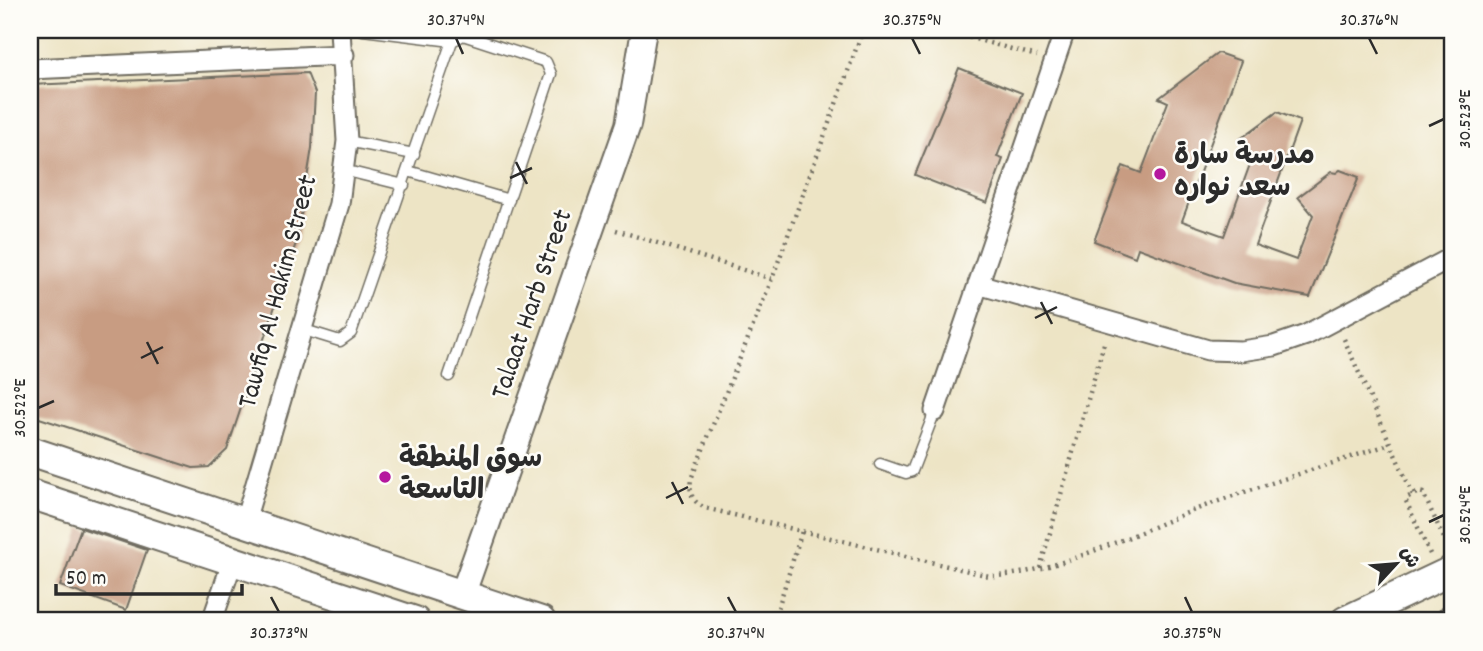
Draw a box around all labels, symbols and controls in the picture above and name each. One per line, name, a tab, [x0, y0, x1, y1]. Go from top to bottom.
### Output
text: 30.374°N	[427, 9, 485, 34]
text: 30.375°N	[883, 9, 941, 34]
text: 30.376°N	[1339, 9, 1399, 34]
text: 30.523°E	[1454, 90, 1479, 148]
place label: مدرسة سارة سعد نواره	[1174, 138, 1315, 210]
marker: مدرسة سارة سعد نواره	[1152, 166, 1168, 182]
street label: Tawfiq Al Hakim Street	[230, 171, 330, 413]
street label: Talaat Harb Street	[483, 205, 585, 405]
text: 30.522°E	[9, 379, 34, 437]
place label: سوق المنطقة التاسعة	[399, 441, 542, 513]
marker: سوق المنطقة التاسعة	[377, 469, 393, 485]
text: 30.524°E	[1454, 486, 1479, 544]
north arrow	[1360, 528, 1430, 598]
text: ش	[1391, 543, 1425, 573]
scale bar	[56, 553, 242, 597]
text: 50 m	[66, 565, 106, 595]
text: 30.373°N	[250, 622, 308, 647]
text: 30.374°N	[707, 622, 765, 647]
text: 30.375°N	[1163, 622, 1221, 647]

